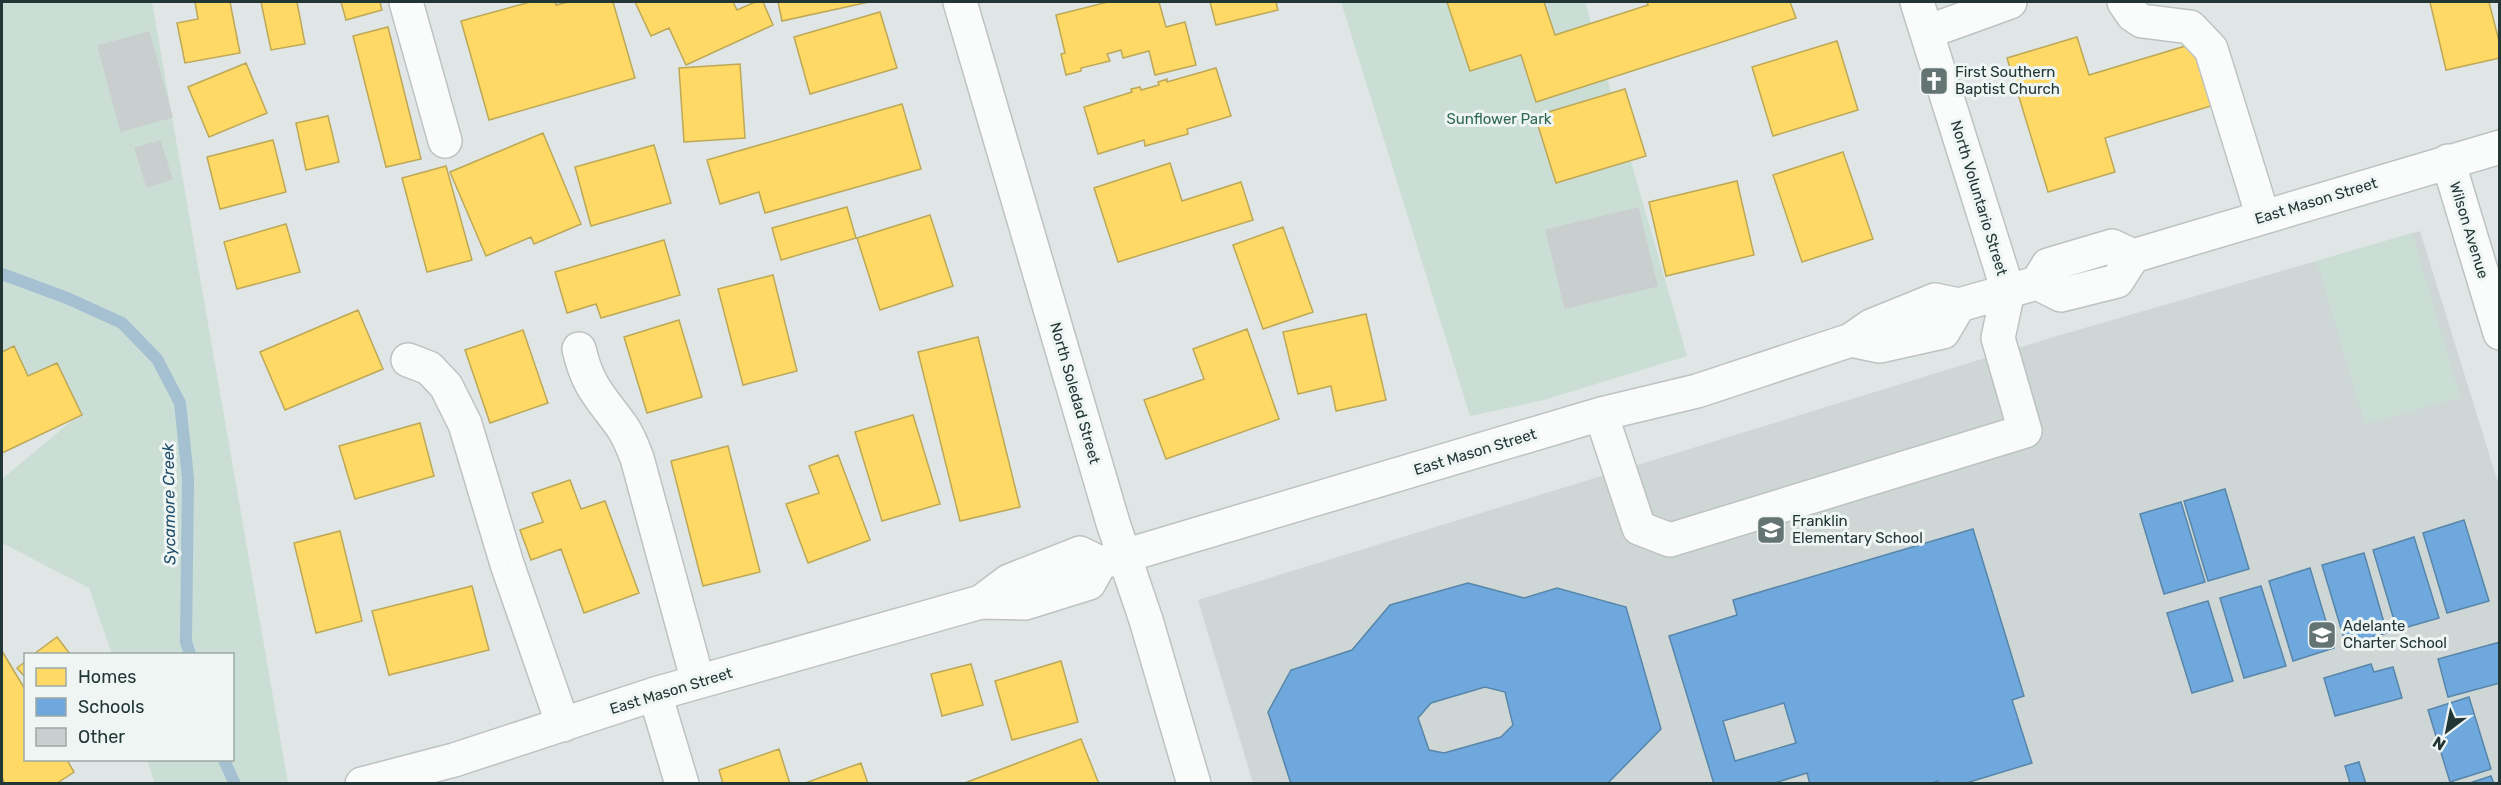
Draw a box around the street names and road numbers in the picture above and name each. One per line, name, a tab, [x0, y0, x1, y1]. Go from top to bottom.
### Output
street label: North Voluntario Street	[1947, 118, 2011, 278]
street label: East Mason Street	[2253, 174, 2380, 228]
street label: Wilson Avenue	[2446, 179, 2492, 281]
street label: North Soledad Street	[1046, 320, 1104, 466]
street label: East Mason Street	[1412, 425, 1539, 479]
street label: East Mason Street	[608, 664, 735, 718]

